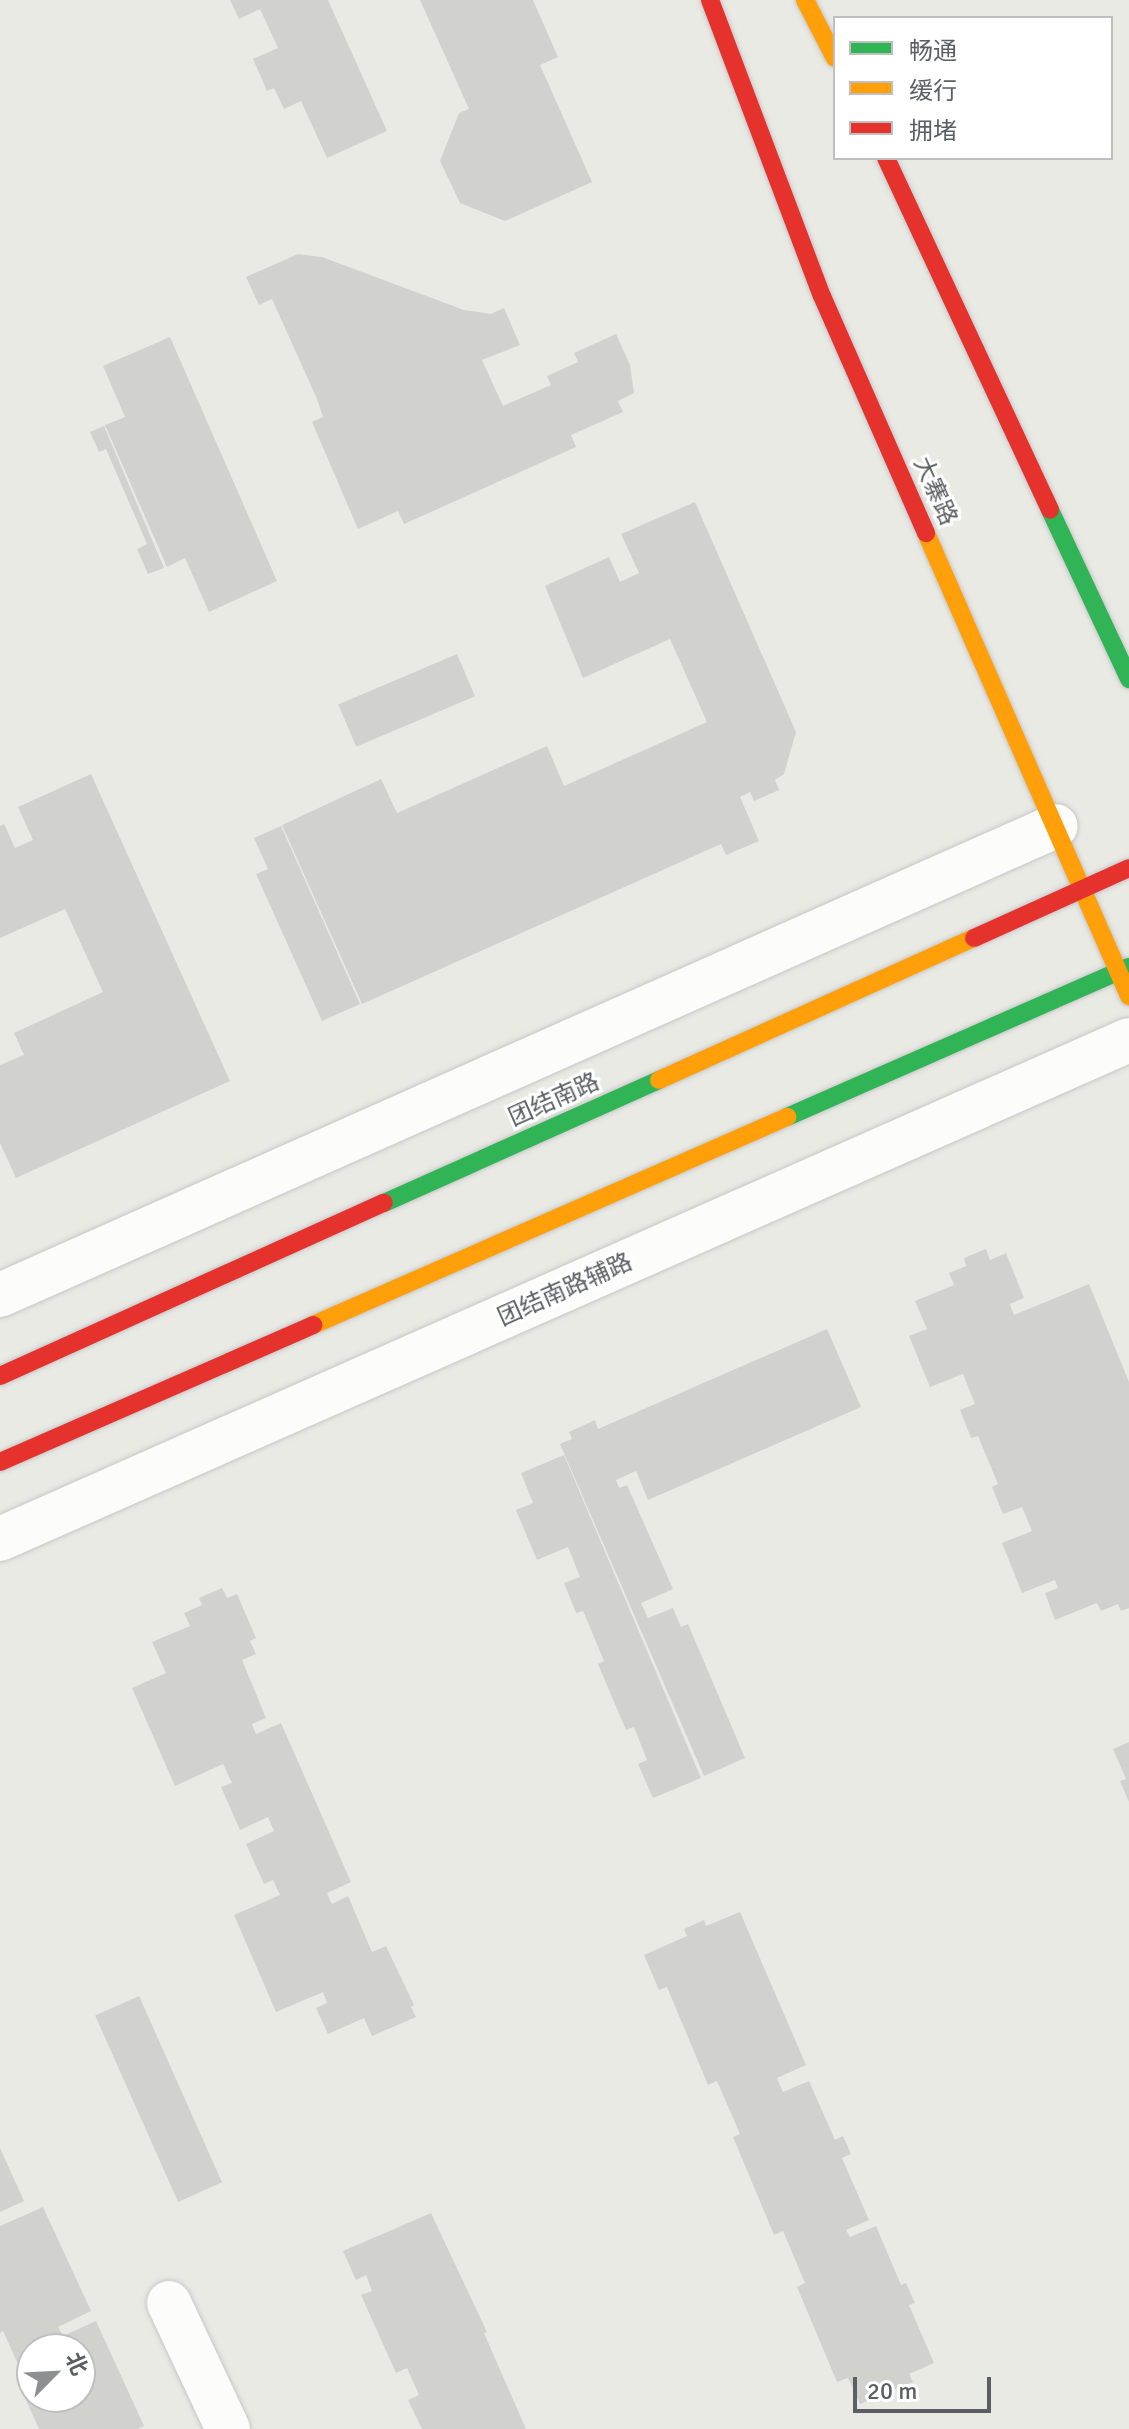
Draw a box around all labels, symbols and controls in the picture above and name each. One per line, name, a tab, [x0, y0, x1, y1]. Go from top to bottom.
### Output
legend	[833, 16, 1113, 160]
text: 畅通	[909, 36, 957, 66]
text: 缓行	[909, 76, 957, 106]
text: 拥堵	[909, 116, 957, 146]
street label: 大寨路	[907, 452, 963, 530]
street label: 团结南路	[504, 1067, 604, 1133]
street label: 团结南路辅路	[493, 1248, 637, 1332]
north arrow	[16, 2333, 96, 2413]
text: 北	[60, 2348, 93, 2379]
scale bar	[857, 2361, 995, 2411]
text: 20 m	[867, 2376, 917, 2406]

